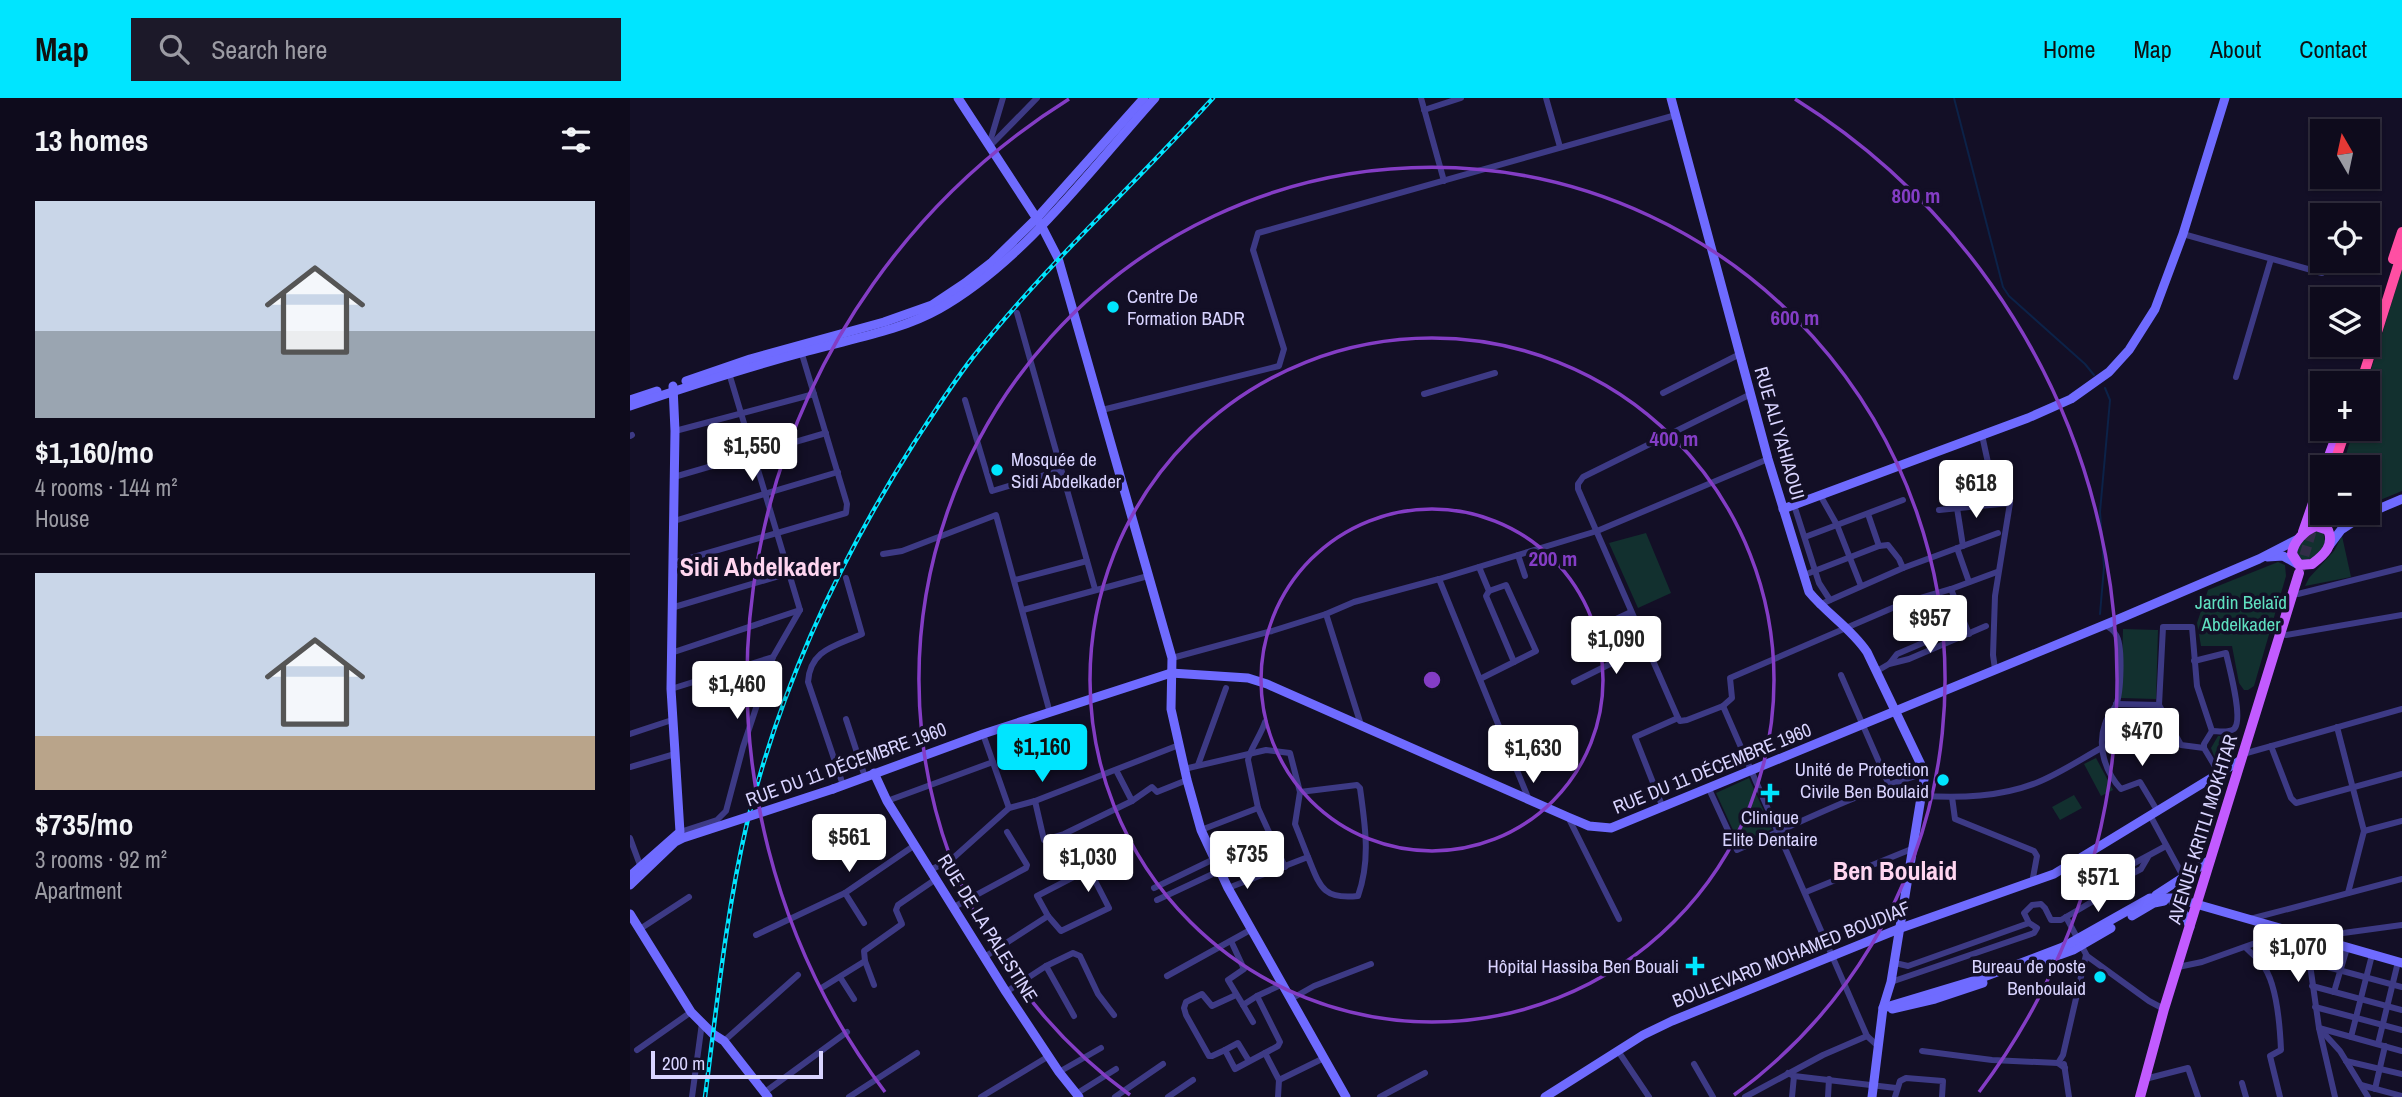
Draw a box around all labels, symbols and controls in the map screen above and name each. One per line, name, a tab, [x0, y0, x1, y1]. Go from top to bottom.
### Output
search box	[131, 18, 621, 81]
text: Map	[35, 27, 89, 71]
icon: search	[155, 30, 193, 68]
text: Search here	[211, 32, 327, 67]
text: Home	[2043, 33, 2095, 65]
text: Map	[2133, 33, 2172, 65]
text: About	[2210, 33, 2261, 65]
text: Contact	[2299, 33, 2367, 65]
north arrow	[2310, 119, 2380, 189]
map controls	[2310, 119, 2380, 525]
text: 13 homes	[35, 120, 149, 160]
icon: filters	[557, 121, 595, 159]
text: 800 m	[1892, 181, 1940, 210]
button: locate	[2310, 203, 2380, 273]
icon: home	[252, 247, 378, 373]
place label: Centre De Formation BADR	[1127, 283, 1245, 331]
button: layers	[2310, 287, 2380, 357]
marker: Centre De Formation BADR	[1105, 299, 1121, 315]
text: 600 m	[1771, 303, 1819, 332]
street label: RUE ALI YAHIAOUI	[1749, 363, 1811, 503]
button: +	[2310, 371, 2380, 441]
pin: $1,550	[695, 424, 809, 483]
text: 400 m	[1650, 424, 1698, 453]
text: $1,550	[723, 430, 781, 461]
text: $1,160/mo	[35, 432, 154, 472]
place label: Mosquée de Sidi Abdelkader	[1011, 446, 1122, 494]
button: −	[2310, 455, 2380, 525]
pin: $618	[1935, 460, 2017, 520]
marker: Mosquée de Sidi Abdelkader	[989, 462, 1005, 478]
text: $618	[1955, 467, 1997, 498]
text: 4 rooms · 144 m²	[35, 472, 178, 503]
text: House	[35, 503, 90, 534]
text: 200 m	[1529, 544, 1577, 573]
district label: Sidi Abdelkader	[680, 549, 841, 584]
park label: Jardin Belaïd Abdelkader	[2195, 589, 2287, 637]
pin: $957	[1889, 596, 1971, 655]
text: $957	[1909, 602, 1951, 633]
pin: $1,090	[1559, 616, 1673, 676]
icon: home	[252, 619, 378, 745]
text: $1,090	[1587, 623, 1645, 654]
pin: $1,460	[680, 662, 794, 721]
text: $1,460	[708, 668, 766, 699]
centre of rings	[1420, 668, 1444, 692]
pin: $470	[2101, 708, 2183, 768]
text: $470	[2121, 715, 2163, 746]
street label: RUE DU 11 DÉCEMBRE 1960	[742, 716, 950, 812]
street label: RUE DU 11 DÉCEMBRE 1960	[1609, 716, 1815, 820]
pin: $1,160	[985, 724, 1099, 784]
pin: $1,630	[1476, 726, 1590, 785]
text: $1,160	[1013, 731, 1071, 762]
street label: AVENUE KRITLI MOKHTAR	[2160, 731, 2243, 928]
text: $1,630	[1504, 732, 1562, 763]
place label: Unité de Protection Civile Ben Boulaid	[1795, 756, 1929, 804]
marker: Unité de Protection Civile Ben Boulaid	[1935, 772, 1951, 788]
marker: Clinique Elite Dentaire	[1760, 783, 1780, 803]
text: $735/mo	[35, 804, 133, 844]
place label: Clinique Elite Dentaire	[1722, 804, 1818, 852]
pin: $561	[808, 814, 890, 874]
text: $561	[828, 821, 870, 852]
pin: $735	[1206, 832, 1288, 891]
pin: $1,030	[1031, 834, 1145, 894]
text: $735	[1226, 838, 1268, 869]
text: $1,030	[1059, 841, 1117, 872]
text: 3 rooms · 92 m²	[35, 844, 167, 875]
street label: RUE DE LA PALESTINE	[932, 849, 1044, 1007]
district label: Ben Boulaid	[1833, 853, 1957, 888]
pin: $571	[2057, 854, 2139, 914]
text: $571	[2077, 861, 2119, 892]
text: Apartment	[35, 875, 122, 906]
street label: BOULEVARD MOHAMED BOUDIAF	[1668, 894, 1914, 1014]
pin: $1,070	[2241, 924, 2355, 984]
text: $1,070	[2269, 931, 2327, 962]
place label: Hôpital Hassiba Ben Bouali	[1488, 953, 1679, 979]
place label: Bureau de poste Benboulaid	[1972, 953, 2086, 1001]
marker: Hôpital Hassiba Ben Bouali	[1685, 956, 1705, 976]
marker: Bureau de poste Benboulaid	[2092, 969, 2108, 985]
scale bar	[651, 1048, 822, 1080]
text: 200 m	[662, 1050, 705, 1076]

